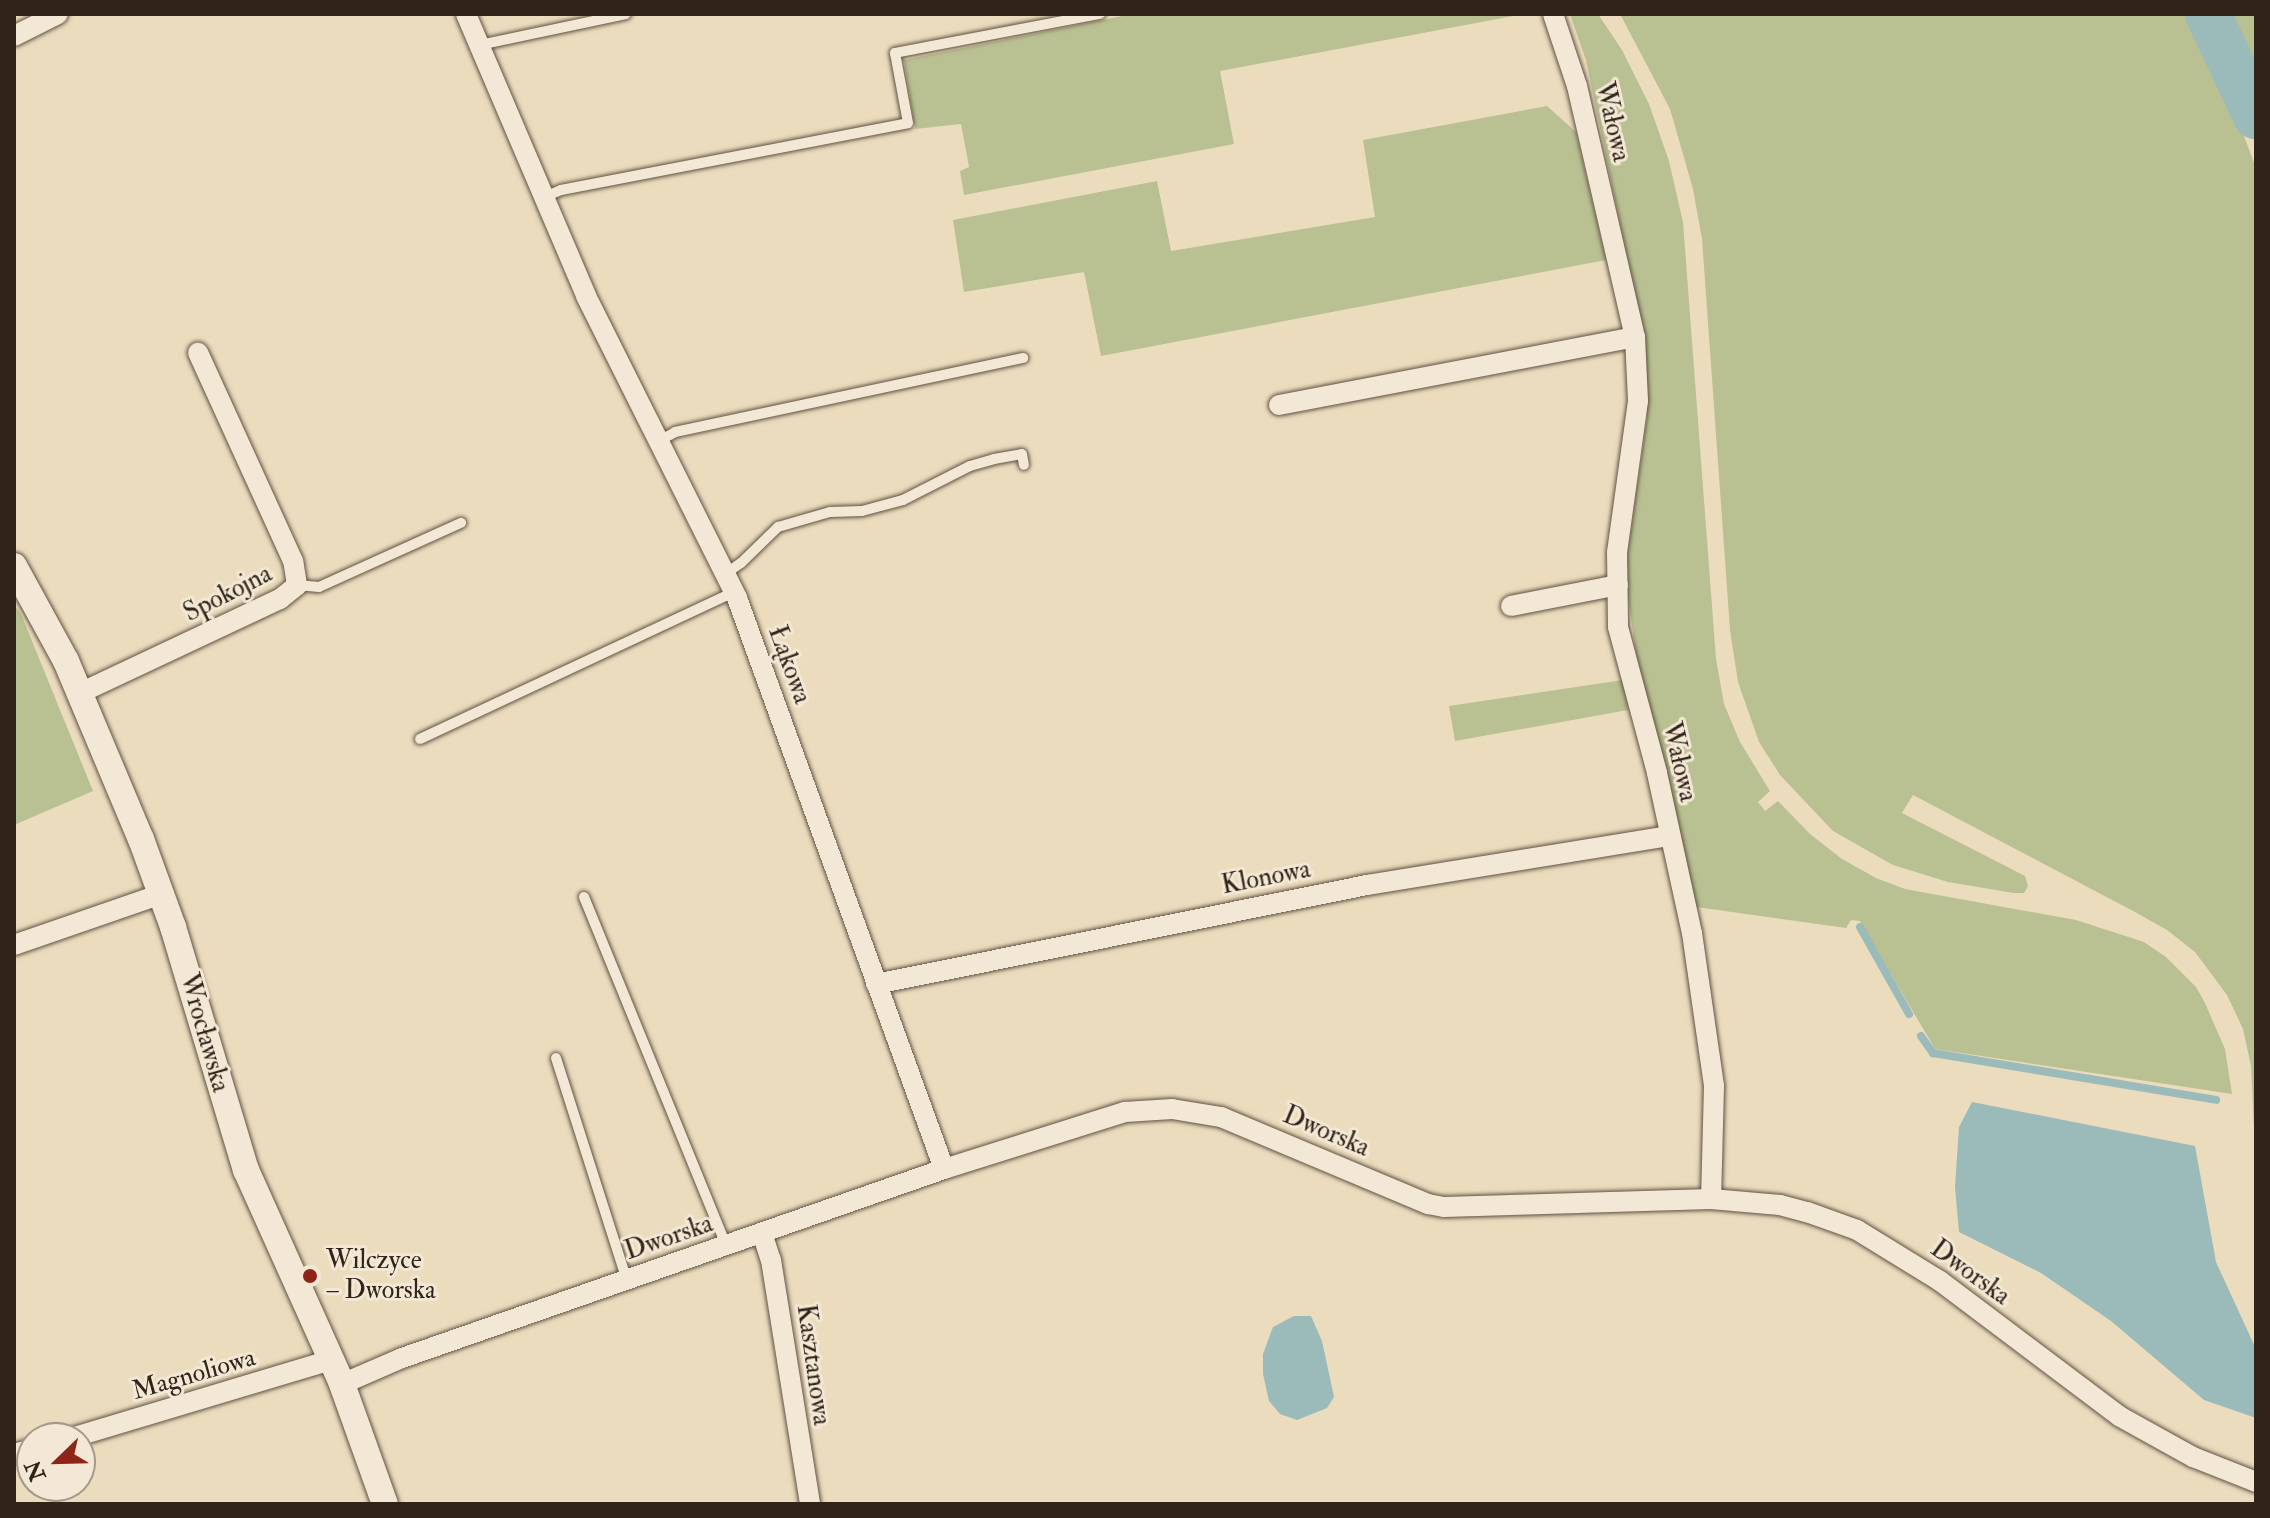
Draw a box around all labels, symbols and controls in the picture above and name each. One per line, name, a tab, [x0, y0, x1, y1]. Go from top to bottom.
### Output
street label: Wałowa	[1588, 79, 1636, 165]
street label: Spokojna	[179, 559, 277, 629]
street label: Łąkowa	[761, 622, 817, 708]
street label: Wałowa	[1655, 719, 1703, 805]
street label: Klonowa	[1219, 854, 1313, 902]
street label: Wrocławska	[172, 970, 236, 1096]
street label: Dworska	[1278, 1100, 1374, 1164]
street label: Dworska	[621, 1208, 717, 1268]
street label: Dworska	[1924, 1234, 2016, 1312]
place label: Wilczyce – Dworska	[326, 1245, 436, 1306]
marker: Wilczyce – Dworska	[301, 1267, 319, 1285]
street label: Kasztanowa	[789, 1303, 837, 1427]
street label: Magnoliowa	[129, 1343, 259, 1407]
north arrow	[16, 1422, 96, 1502]
text: N	[19, 1456, 52, 1485]

